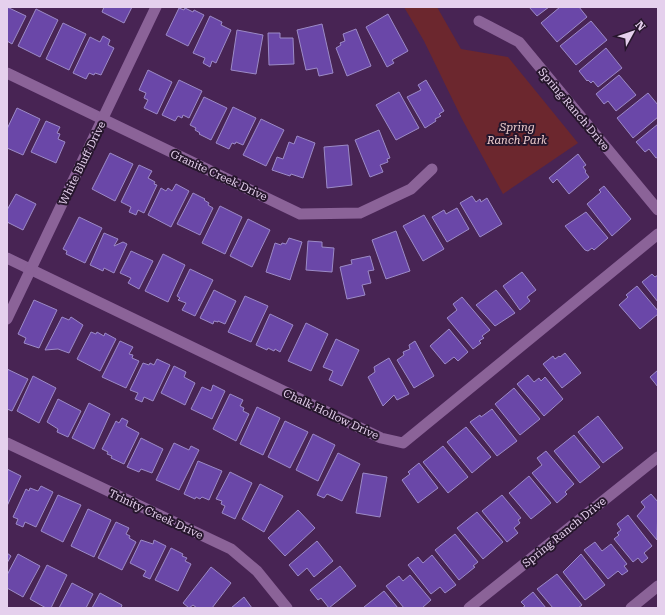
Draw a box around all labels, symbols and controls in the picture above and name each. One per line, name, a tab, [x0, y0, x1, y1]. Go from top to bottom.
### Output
north arrow	[613, 12, 653, 52]
text: N	[633, 18, 648, 34]
street label: Spring Ranch Drive	[535, 65, 612, 153]
street label: White Bluff Drive	[56, 119, 108, 207]
park label: Spring Ranch Park	[486, 121, 547, 147]
street label: Granite Creek Drive	[168, 147, 269, 204]
street label: Chalk Hollow Drive	[281, 387, 381, 442]
street label: Trinity Creek Drive	[107, 487, 205, 542]
street label: Spring Ranch Drive	[520, 495, 609, 570]

